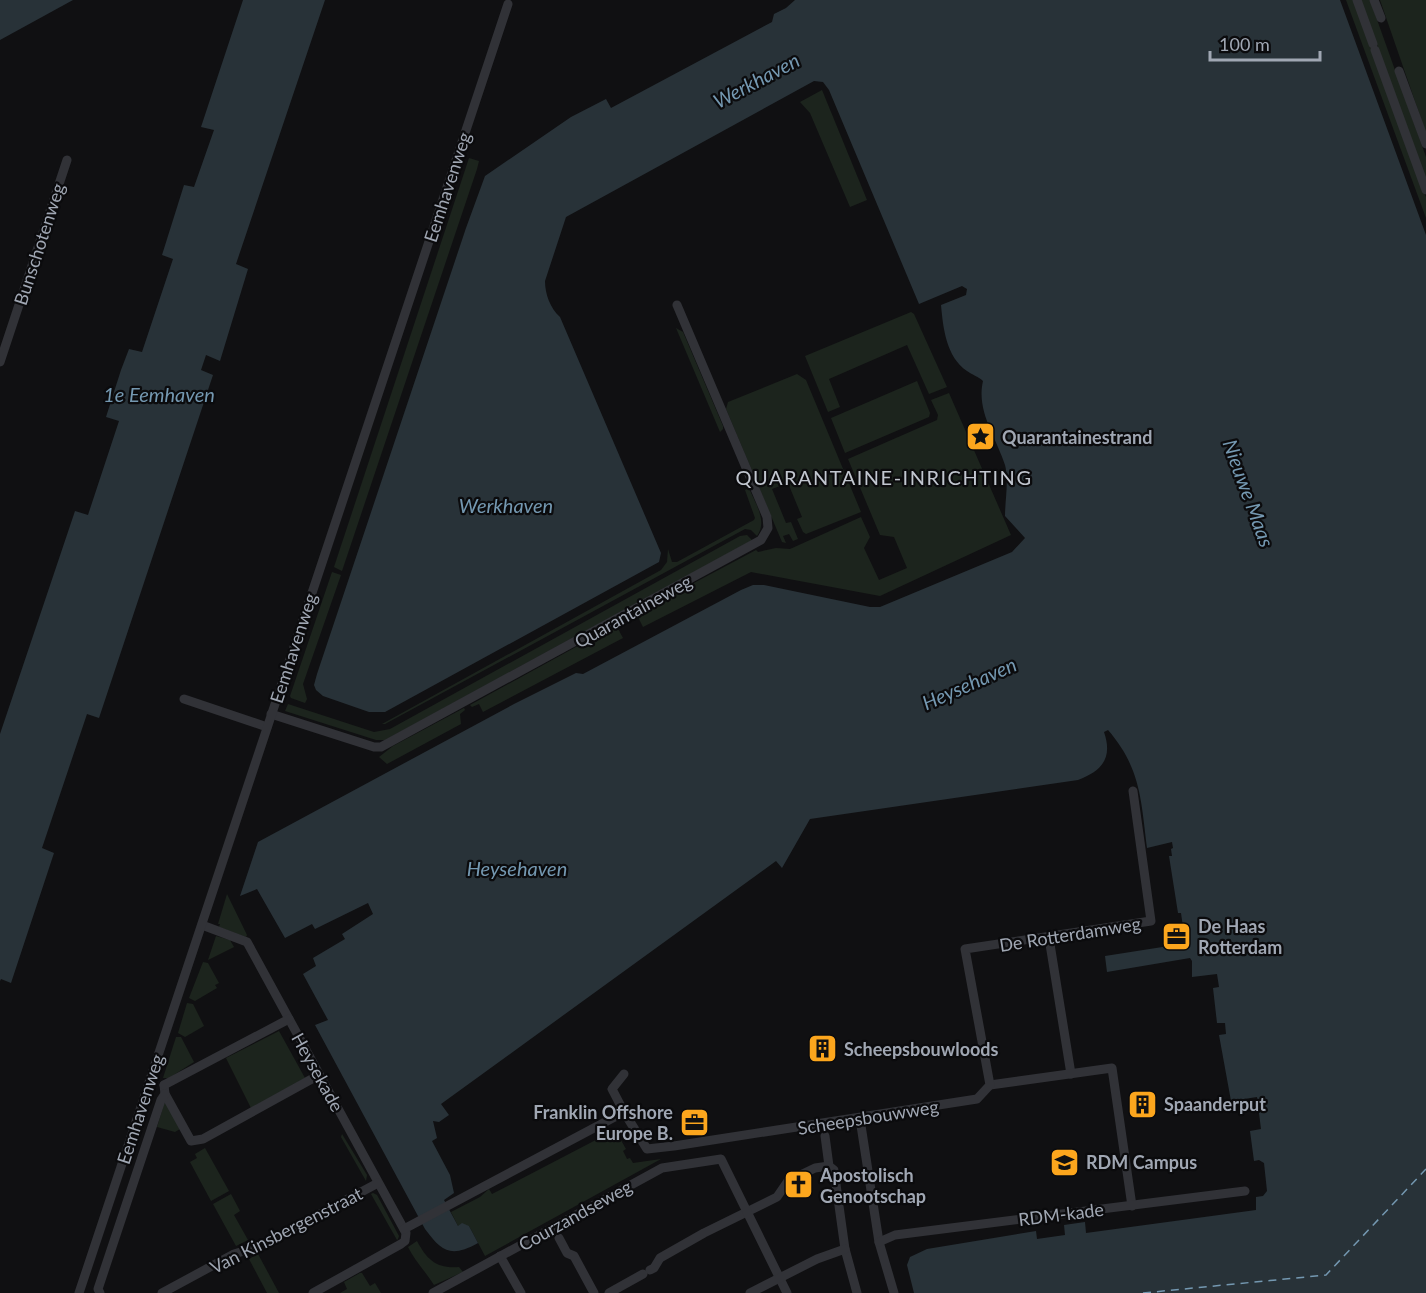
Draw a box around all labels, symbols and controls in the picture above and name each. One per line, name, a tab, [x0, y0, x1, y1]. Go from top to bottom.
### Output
scale bar	[1210, 24, 1320, 62]
text: 100 m	[1219, 33, 1270, 55]
water label: Werkhaven	[709, 47, 803, 113]
street label: Eemhavenweg	[419, 129, 475, 245]
street label: Bunschotenweg	[9, 180, 69, 308]
water label: 1e Eemhaven	[103, 382, 215, 406]
place icon: Quarantainestrand	[965, 421, 997, 453]
place label: Quarantainestrand	[1002, 426, 1152, 448]
water label: Nieuwe Maas	[1218, 436, 1280, 550]
district label: QUARANTAINE-INRICHTING	[736, 465, 1033, 489]
water label: Werkhaven	[459, 493, 553, 517]
street label: Quarantaineweg	[571, 570, 695, 652]
street label: Eemhavenweg	[265, 590, 321, 706]
water label: Heysehaven	[918, 652, 1020, 714]
water label: Heysehaven	[467, 856, 567, 880]
street label: De Rotterdamweg	[998, 912, 1142, 956]
place label: De Haas Rotterdam	[1198, 915, 1282, 958]
office icon: De Haas Rotterdam	[1161, 920, 1193, 952]
street label: Heysekade	[287, 1029, 349, 1115]
building icon: Scheepsbouwloods	[807, 1033, 839, 1065]
place label: Scheepsbouwloods	[844, 1038, 999, 1060]
street label: Eemhavenweg	[112, 1051, 168, 1167]
building icon: Spaanderput	[1127, 1088, 1159, 1120]
place label: Spaanderput	[1164, 1093, 1266, 1115]
street label: Scheepsbouwweg	[796, 1095, 940, 1139]
place label: Franklin Offshore Europe B.	[533, 1101, 673, 1144]
office icon: Franklin Offshore Europe B.	[678, 1106, 710, 1138]
school or university icon: RDM Campus	[1049, 1146, 1081, 1178]
place label: RDM Campus	[1086, 1151, 1197, 1173]
place label: Apostolisch Genootschap	[819, 1164, 926, 1207]
church icon: Apostolisch Genootschap	[783, 1169, 815, 1201]
street label: Courzandseweg	[515, 1175, 635, 1255]
street label: Van Kinsbergenstraat	[206, 1182, 366, 1278]
street label: RDM-kade	[1017, 1198, 1105, 1230]

